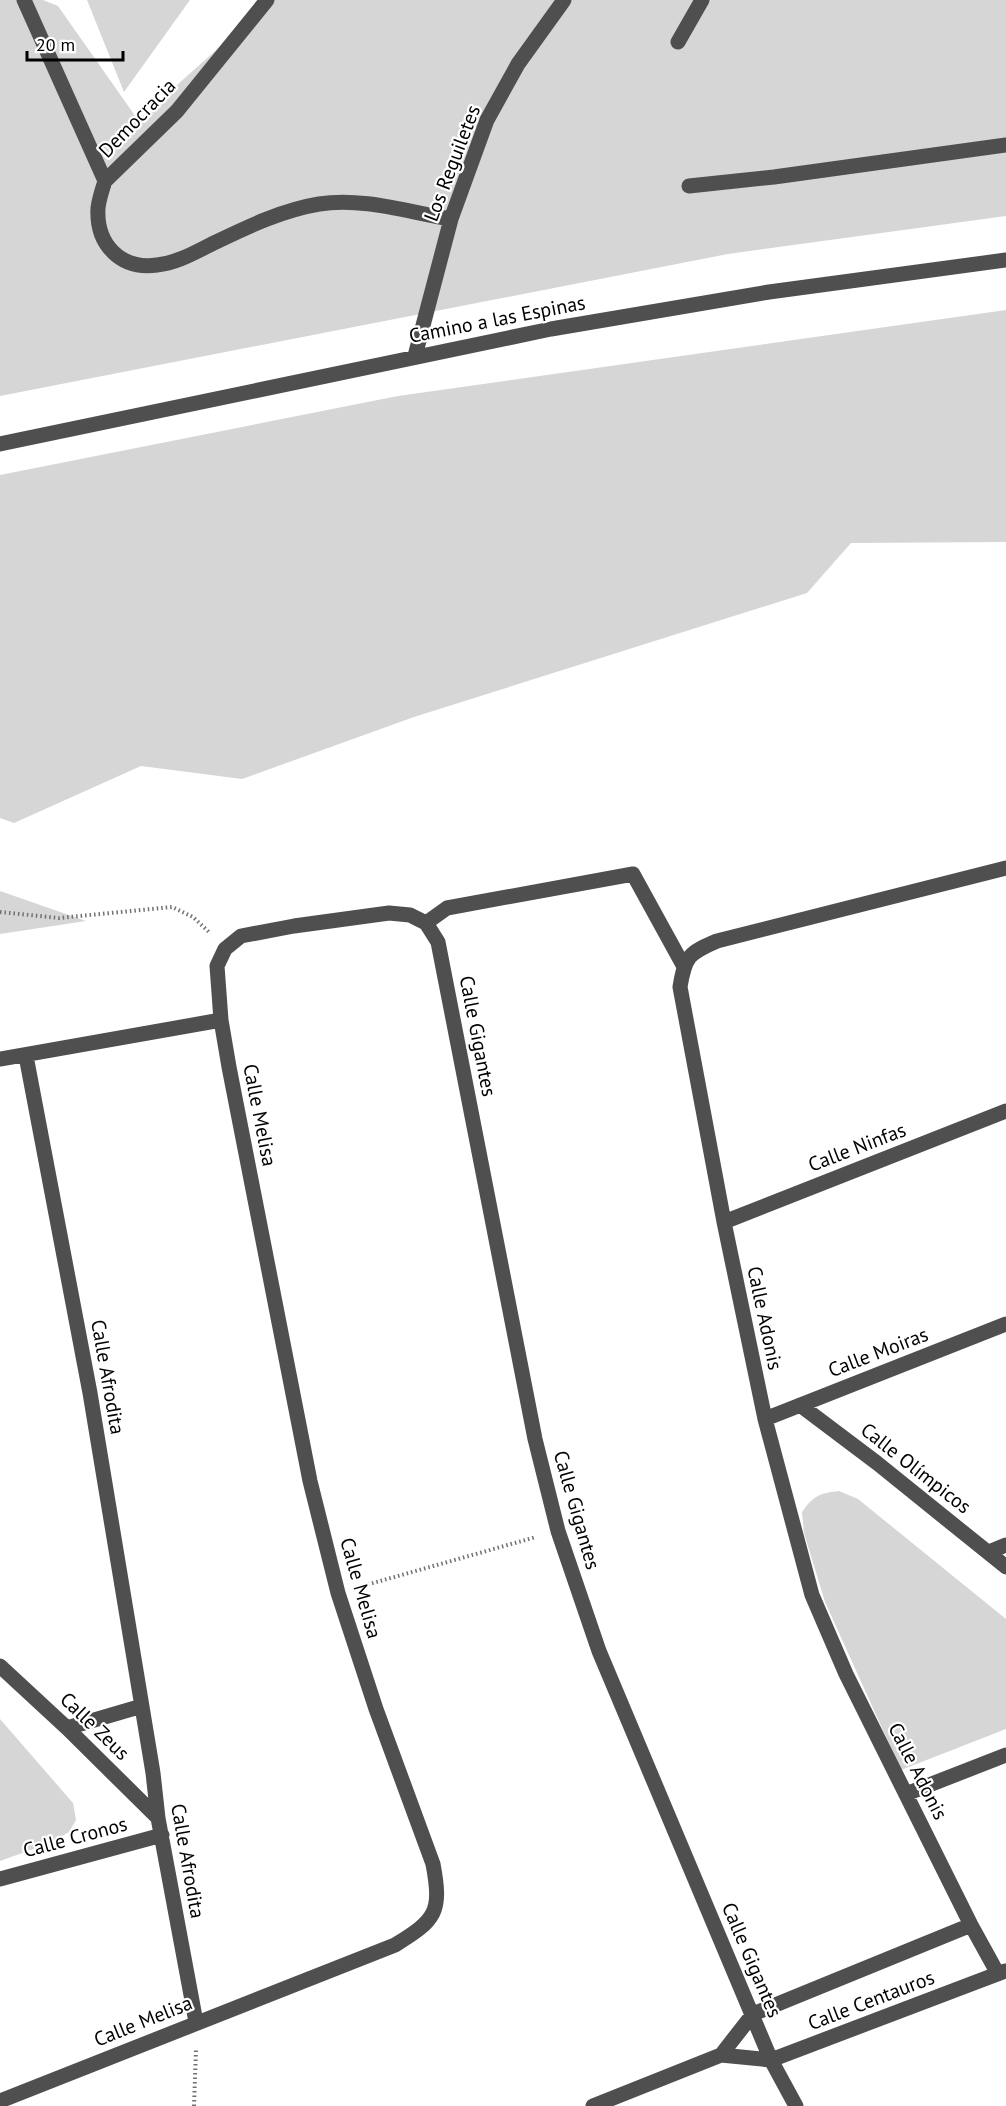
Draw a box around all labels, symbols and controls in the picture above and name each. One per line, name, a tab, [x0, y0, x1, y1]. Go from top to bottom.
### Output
scale bar	[27, 24, 123, 62]
text: 20 m	[36, 33, 75, 56]
street label: Democracia	[93, 73, 181, 163]
street label: Los Reguiletes	[418, 101, 486, 225]
street label: Camino a las Espinas	[407, 289, 587, 349]
street label: Calle Gigantes	[454, 973, 502, 1099]
street label: Calle Melisa	[237, 1062, 283, 1168]
street label: Calle Ninfas	[804, 1116, 910, 1178]
street label: Calle Adonis	[741, 1264, 789, 1372]
street label: Calle Afrodita	[85, 1318, 131, 1436]
street label: Calle Moiras	[824, 1321, 932, 1383]
street label: Calle Olímpicos	[856, 1417, 976, 1519]
street label: Calle Gigantes	[548, 1448, 606, 1572]
street label: Calle Melisa	[334, 1535, 388, 1641]
street label: Calle Zeus	[55, 1686, 135, 1766]
street label: Calle Adonis	[882, 1718, 954, 1824]
street label: Calle Afrodita	[165, 1802, 211, 1920]
street label: Calle Cronos	[20, 1811, 130, 1863]
street label: Calle Gigantes	[716, 1899, 788, 2021]
street label: Calle Centauros	[804, 1964, 938, 2036]
street label: Calle Melisa	[90, 1990, 196, 2052]

